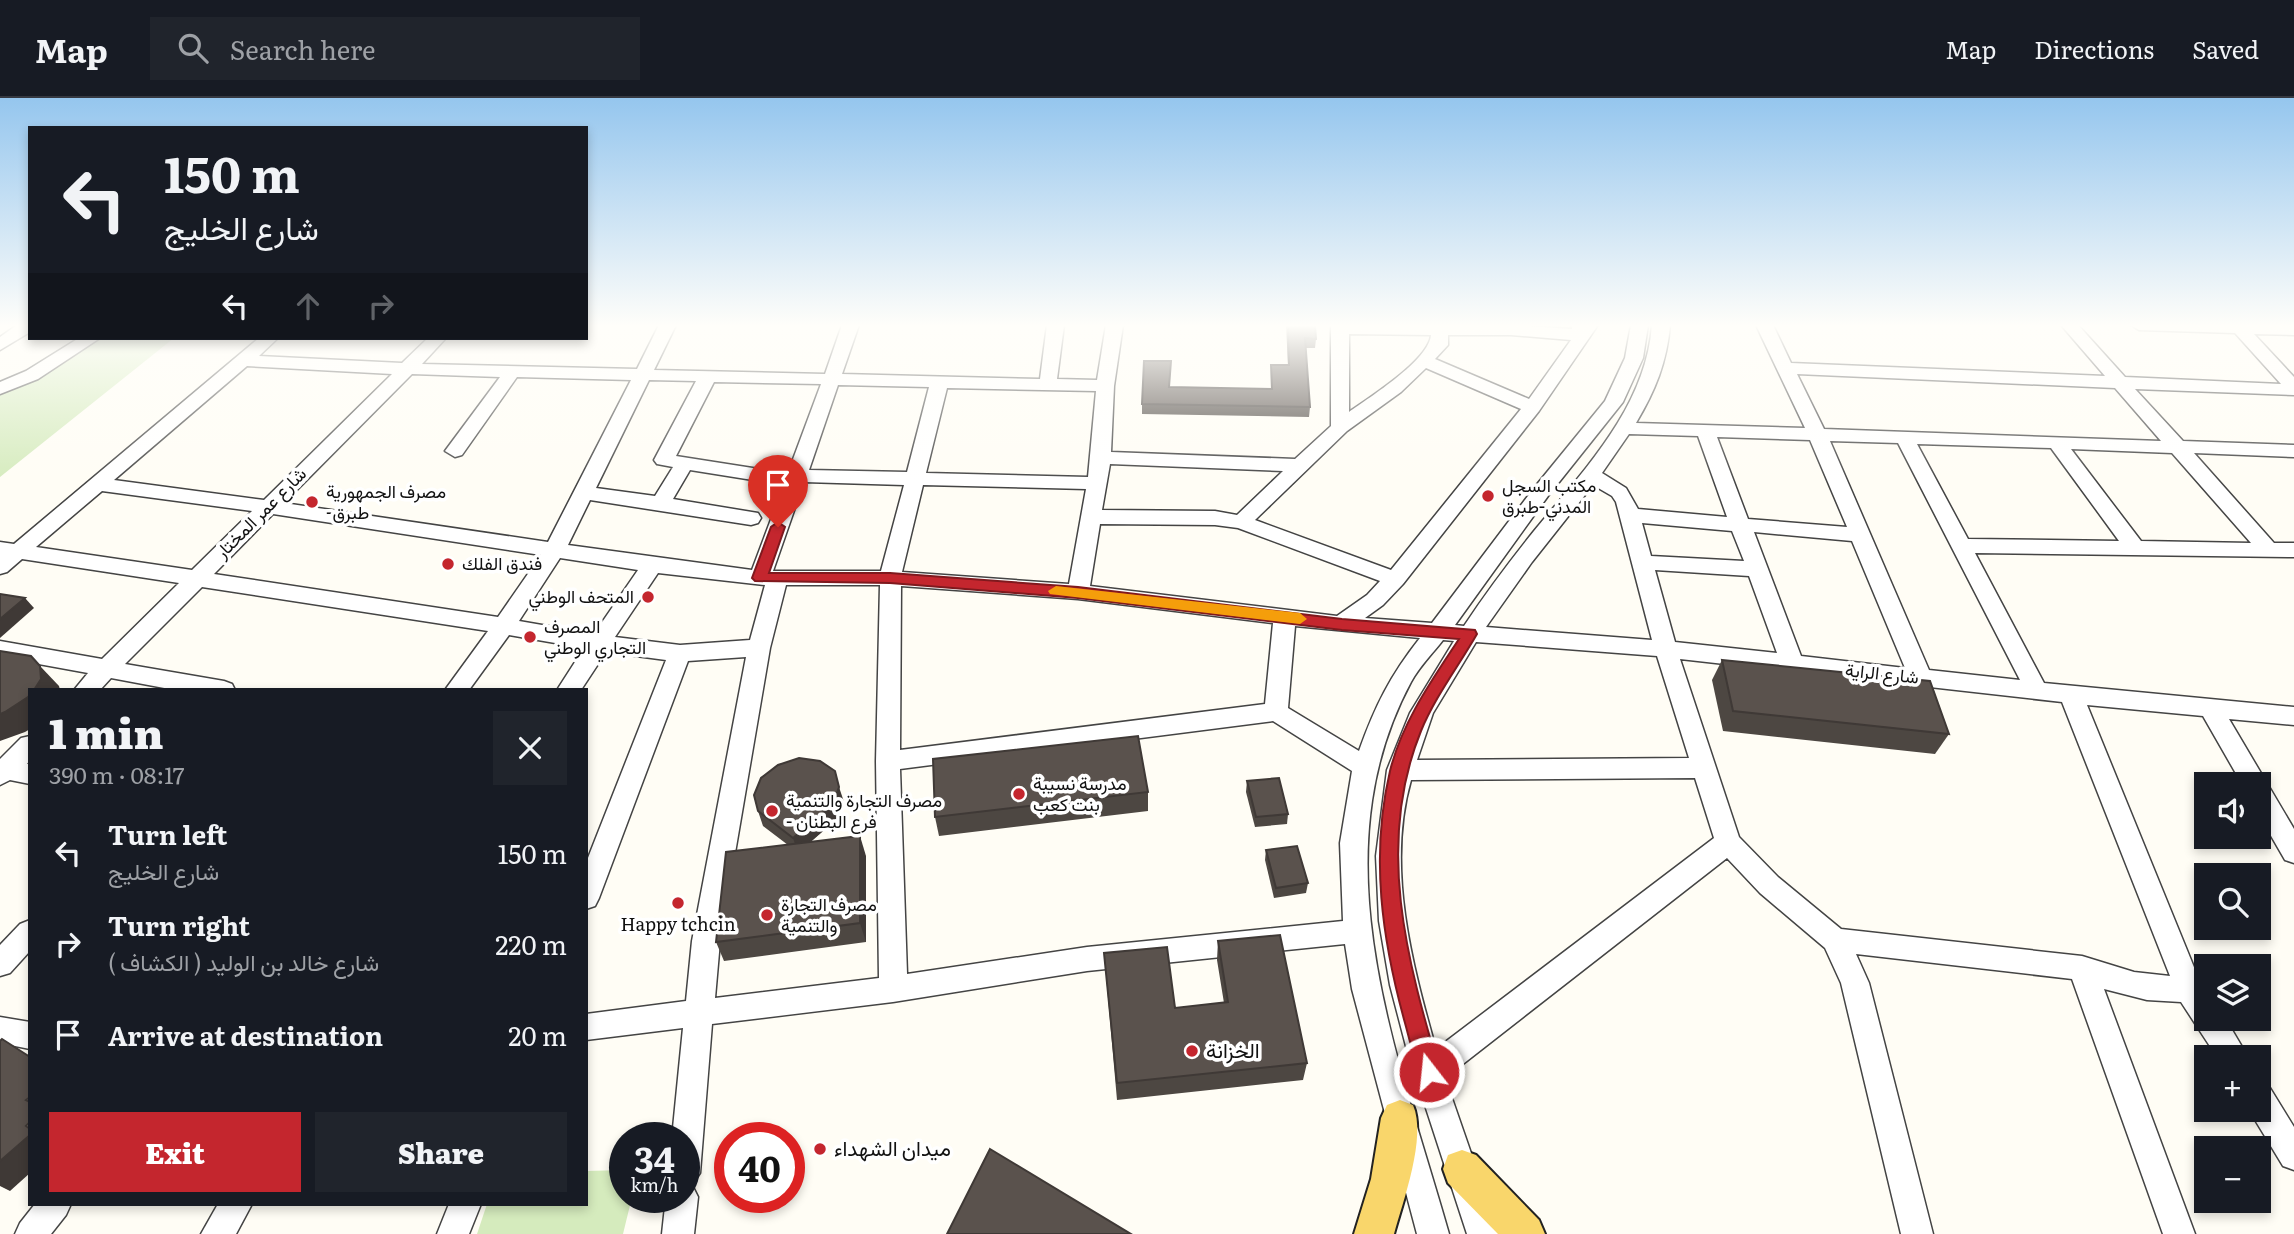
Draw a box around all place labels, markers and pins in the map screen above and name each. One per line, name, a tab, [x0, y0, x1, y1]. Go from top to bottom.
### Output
pin	[748, 455, 808, 527]
place label: مكتب السجل المدني-طبرق	[1502, 471, 1596, 522]
place label: مصرف الجمهورية -طبرق	[326, 477, 446, 525]
marker: مكتب السجل المدني-طبرق	[1480, 488, 1496, 504]
marker: مصرف الجمهورية -طبرق	[304, 494, 320, 510]
place label: فندق الفلك	[462, 549, 542, 576]
marker: فندق الفلك	[440, 556, 456, 572]
place label: المتحف الوطني	[528, 582, 634, 612]
marker: المتحف الوطني	[640, 589, 656, 605]
place label: المصرف التجاري الوطني	[544, 612, 646, 663]
marker: المصرف التجاري الوطني	[522, 629, 538, 645]
place label: مدرسة نسيبة بنت كعب	[1033, 769, 1127, 817]
place label: مصرف التجارة والتنمية - فرع البطنان	[786, 786, 942, 834]
marker: مدرسة نسيبة بنت كعب	[1011, 786, 1027, 802]
marker: مصرف التجارة والتنمية - فرع البطنان	[764, 803, 780, 819]
place label: مصرف التجارة والتنمية	[781, 890, 877, 938]
marker: Happy tchcin	[670, 895, 686, 911]
marker: مصرف التجارة والتنمية	[759, 907, 775, 923]
place label: Happy tchcin	[620, 910, 736, 937]
place label: الخزانة	[1206, 1033, 1260, 1064]
marker: الخزانة	[1184, 1043, 1200, 1059]
place label: ميدان الشهداء	[834, 1131, 951, 1162]
marker: ميدان الشهداء	[812, 1141, 828, 1157]

